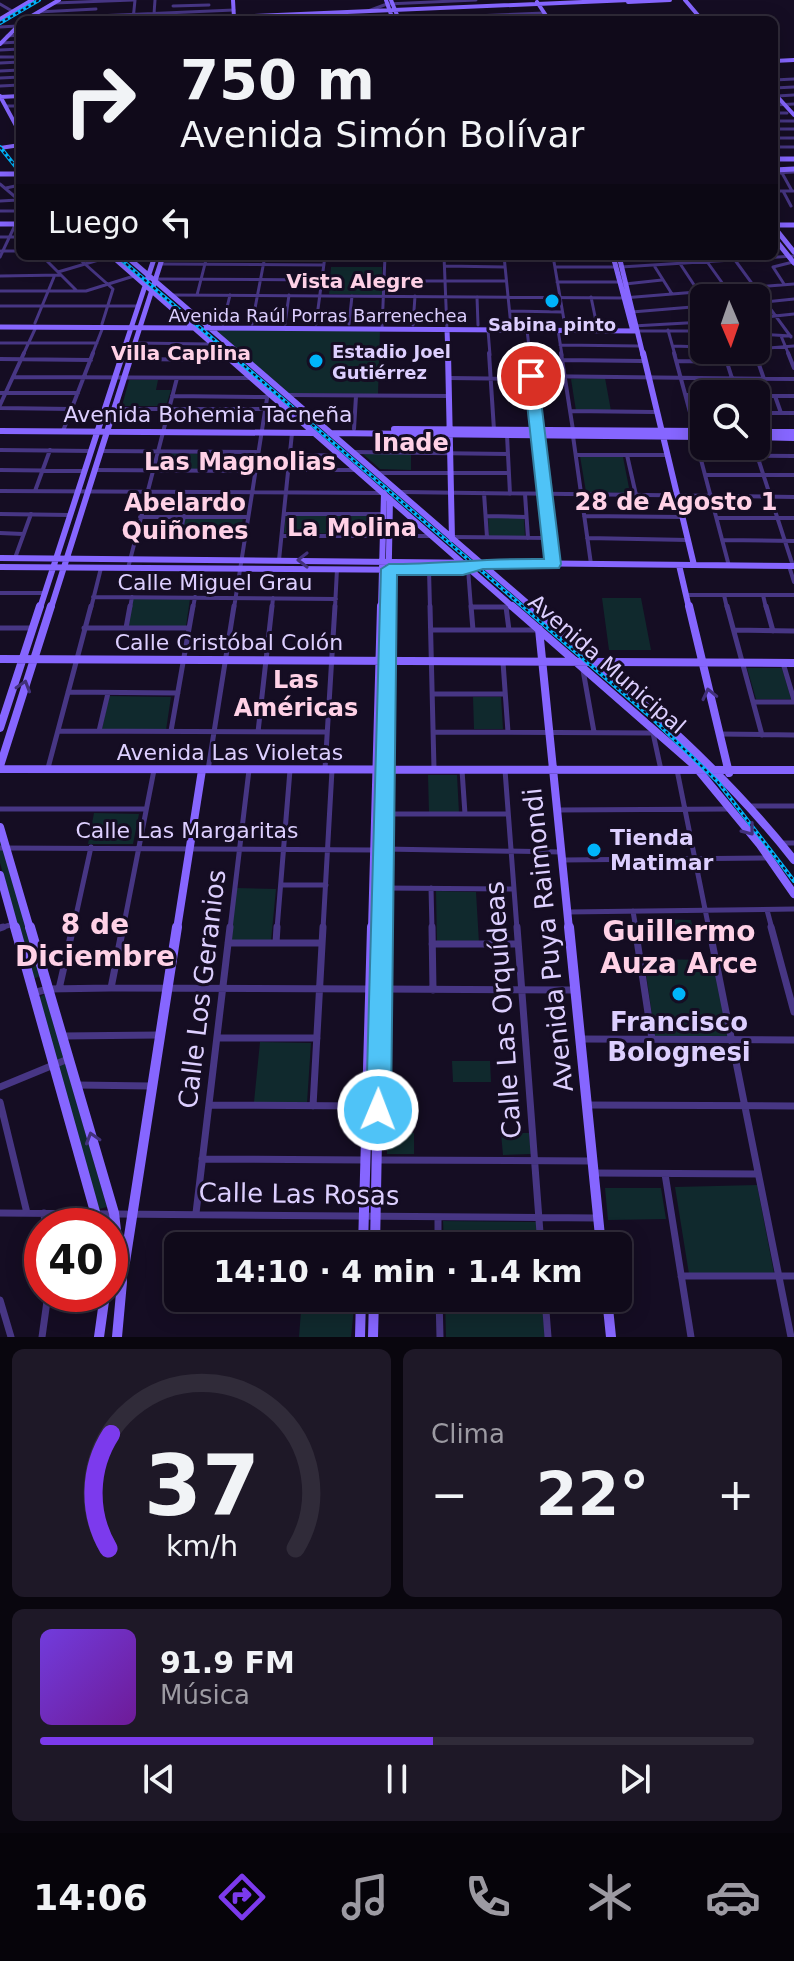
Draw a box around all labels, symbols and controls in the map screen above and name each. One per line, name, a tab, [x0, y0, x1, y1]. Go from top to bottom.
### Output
text: 750 m	[180, 47, 375, 112]
icon: right	[48, 48, 152, 152]
text: Avenida Simón Bolívar	[180, 114, 584, 155]
icon: left	[155, 200, 199, 244]
text: Luego	[48, 205, 139, 240]
district label: Vista Alegre	[286, 269, 424, 293]
north arrow	[690, 284, 770, 364]
map controls	[690, 284, 770, 460]
marker: Sabina pinto	[543, 292, 561, 310]
street label: Avenida Raúl Porras Barrenechea	[168, 305, 468, 326]
place label: Sabina pinto	[488, 314, 616, 335]
district label: Villa Caplina	[111, 341, 251, 365]
place label: Estadio Joel Gutiérrez	[332, 341, 451, 383]
pin	[497, 342, 565, 410]
marker: Estadio Joel Gutiérrez	[307, 352, 325, 370]
icon: arrive	[509, 354, 553, 398]
button: search	[690, 380, 770, 460]
street label: Avenida Bohemia Tacneña	[63, 402, 353, 427]
district label: Inade	[373, 429, 449, 457]
district label: Las Magnolias	[144, 448, 336, 476]
district label: 28 de Agosto 1	[574, 488, 778, 516]
district label: Abelardo Quiñones	[122, 489, 248, 545]
district label: La Molina	[287, 514, 417, 542]
one-way arrow	[296, 551, 309, 569]
street label: Calle Miguel Grau	[118, 570, 312, 595]
street label: Avenida Municipal	[523, 589, 691, 739]
street label: Calle Cristóbal Colón	[115, 630, 343, 655]
district label: Las Américas	[234, 666, 358, 722]
one-way arrow	[15, 679, 31, 693]
one-way arrow	[702, 688, 719, 702]
street label: Avenida Las Violetas	[117, 740, 343, 765]
street label: Avenida Puya Raimondi	[517, 787, 579, 1093]
street label: Calle Las Margaritas	[75, 818, 299, 843]
one-way arrow	[739, 821, 753, 836]
place label: Tienda Matimar	[610, 825, 714, 875]
marker: Tienda Matimar	[585, 841, 603, 859]
street label: Calle Los Geranios	[172, 868, 232, 1110]
street label: Calle Las Orquídeas	[479, 880, 527, 1140]
district label: 8 de Diciembre	[15, 908, 175, 973]
district label: Guillermo Auza Arce	[600, 915, 758, 980]
marker: Francisco Bolognesi	[670, 985, 688, 1003]
place label: Francisco Bolognesi	[607, 1007, 751, 1067]
position arrow	[336, 1068, 420, 1152]
one-way arrow	[85, 1132, 101, 1146]
street label: Calle Las Rosas	[198, 1177, 400, 1211]
speed limit sign: 40	[24, 1208, 128, 1312]
text: 14:10 · 4 min · 1.4 km	[213, 1254, 583, 1289]
text: Clima	[431, 1419, 505, 1449]
text: 37	[144, 1438, 259, 1535]
text: 22°	[536, 1459, 649, 1529]
text: −	[431, 1469, 468, 1520]
text: +	[717, 1469, 754, 1520]
text: km/h	[165, 1529, 238, 1563]
text: 91.9 FM	[160, 1645, 295, 1680]
text: Música	[160, 1680, 250, 1710]
icon: previous	[137, 1757, 181, 1801]
icon: pause	[375, 1757, 419, 1801]
icon: next	[613, 1757, 657, 1801]
icon: directions	[214, 1869, 270, 1925]
icon: music	[337, 1869, 393, 1925]
icon: phone	[460, 1869, 516, 1925]
icon: climate	[582, 1869, 638, 1925]
icon: car	[705, 1869, 761, 1925]
text: 14:06	[33, 1877, 148, 1918]

